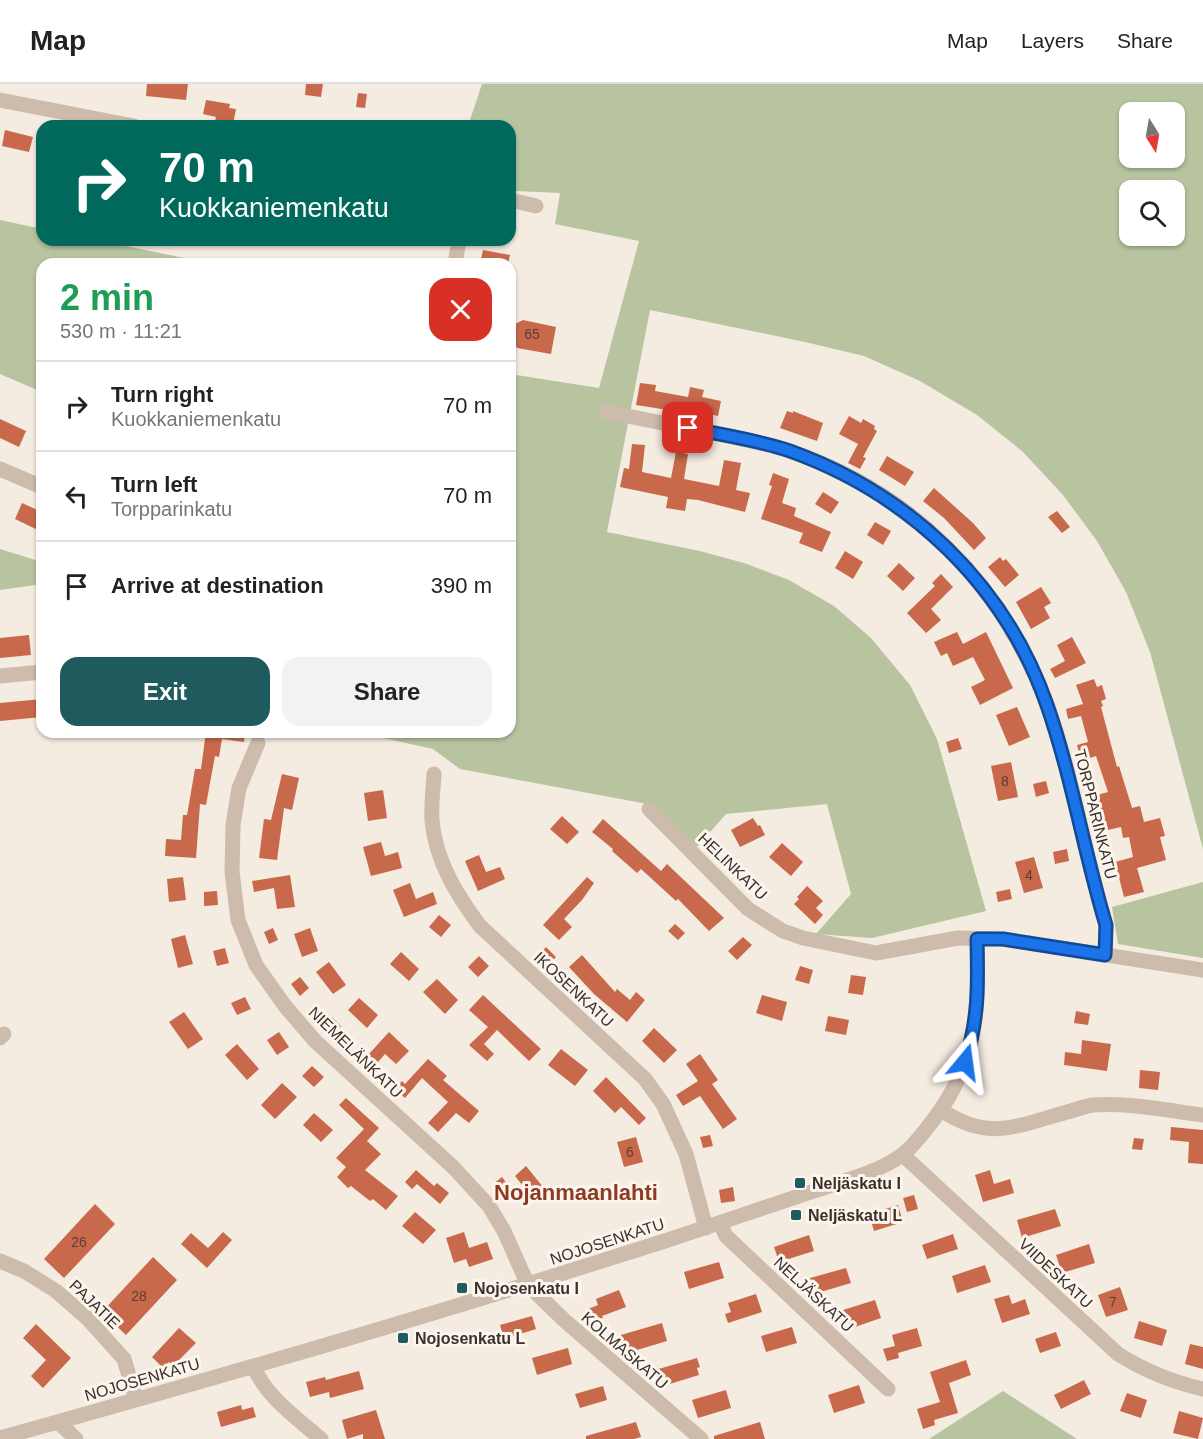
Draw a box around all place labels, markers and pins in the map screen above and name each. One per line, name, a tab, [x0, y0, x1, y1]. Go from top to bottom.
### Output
pin	[662, 402, 713, 453]
place label: Neljäskatu I	[812, 1175, 901, 1192]
marker: Neljäskatu I	[793, 1176, 807, 1190]
place label: Neljäskatu L	[808, 1207, 902, 1224]
marker: Neljäskatu L	[789, 1208, 803, 1222]
place label: Nojosenkatu I	[474, 1280, 579, 1297]
marker: Nojosenkatu I	[455, 1281, 469, 1295]
place label: Nojosenkatu L	[415, 1330, 525, 1347]
marker: Nojosenkatu L	[396, 1331, 410, 1345]

